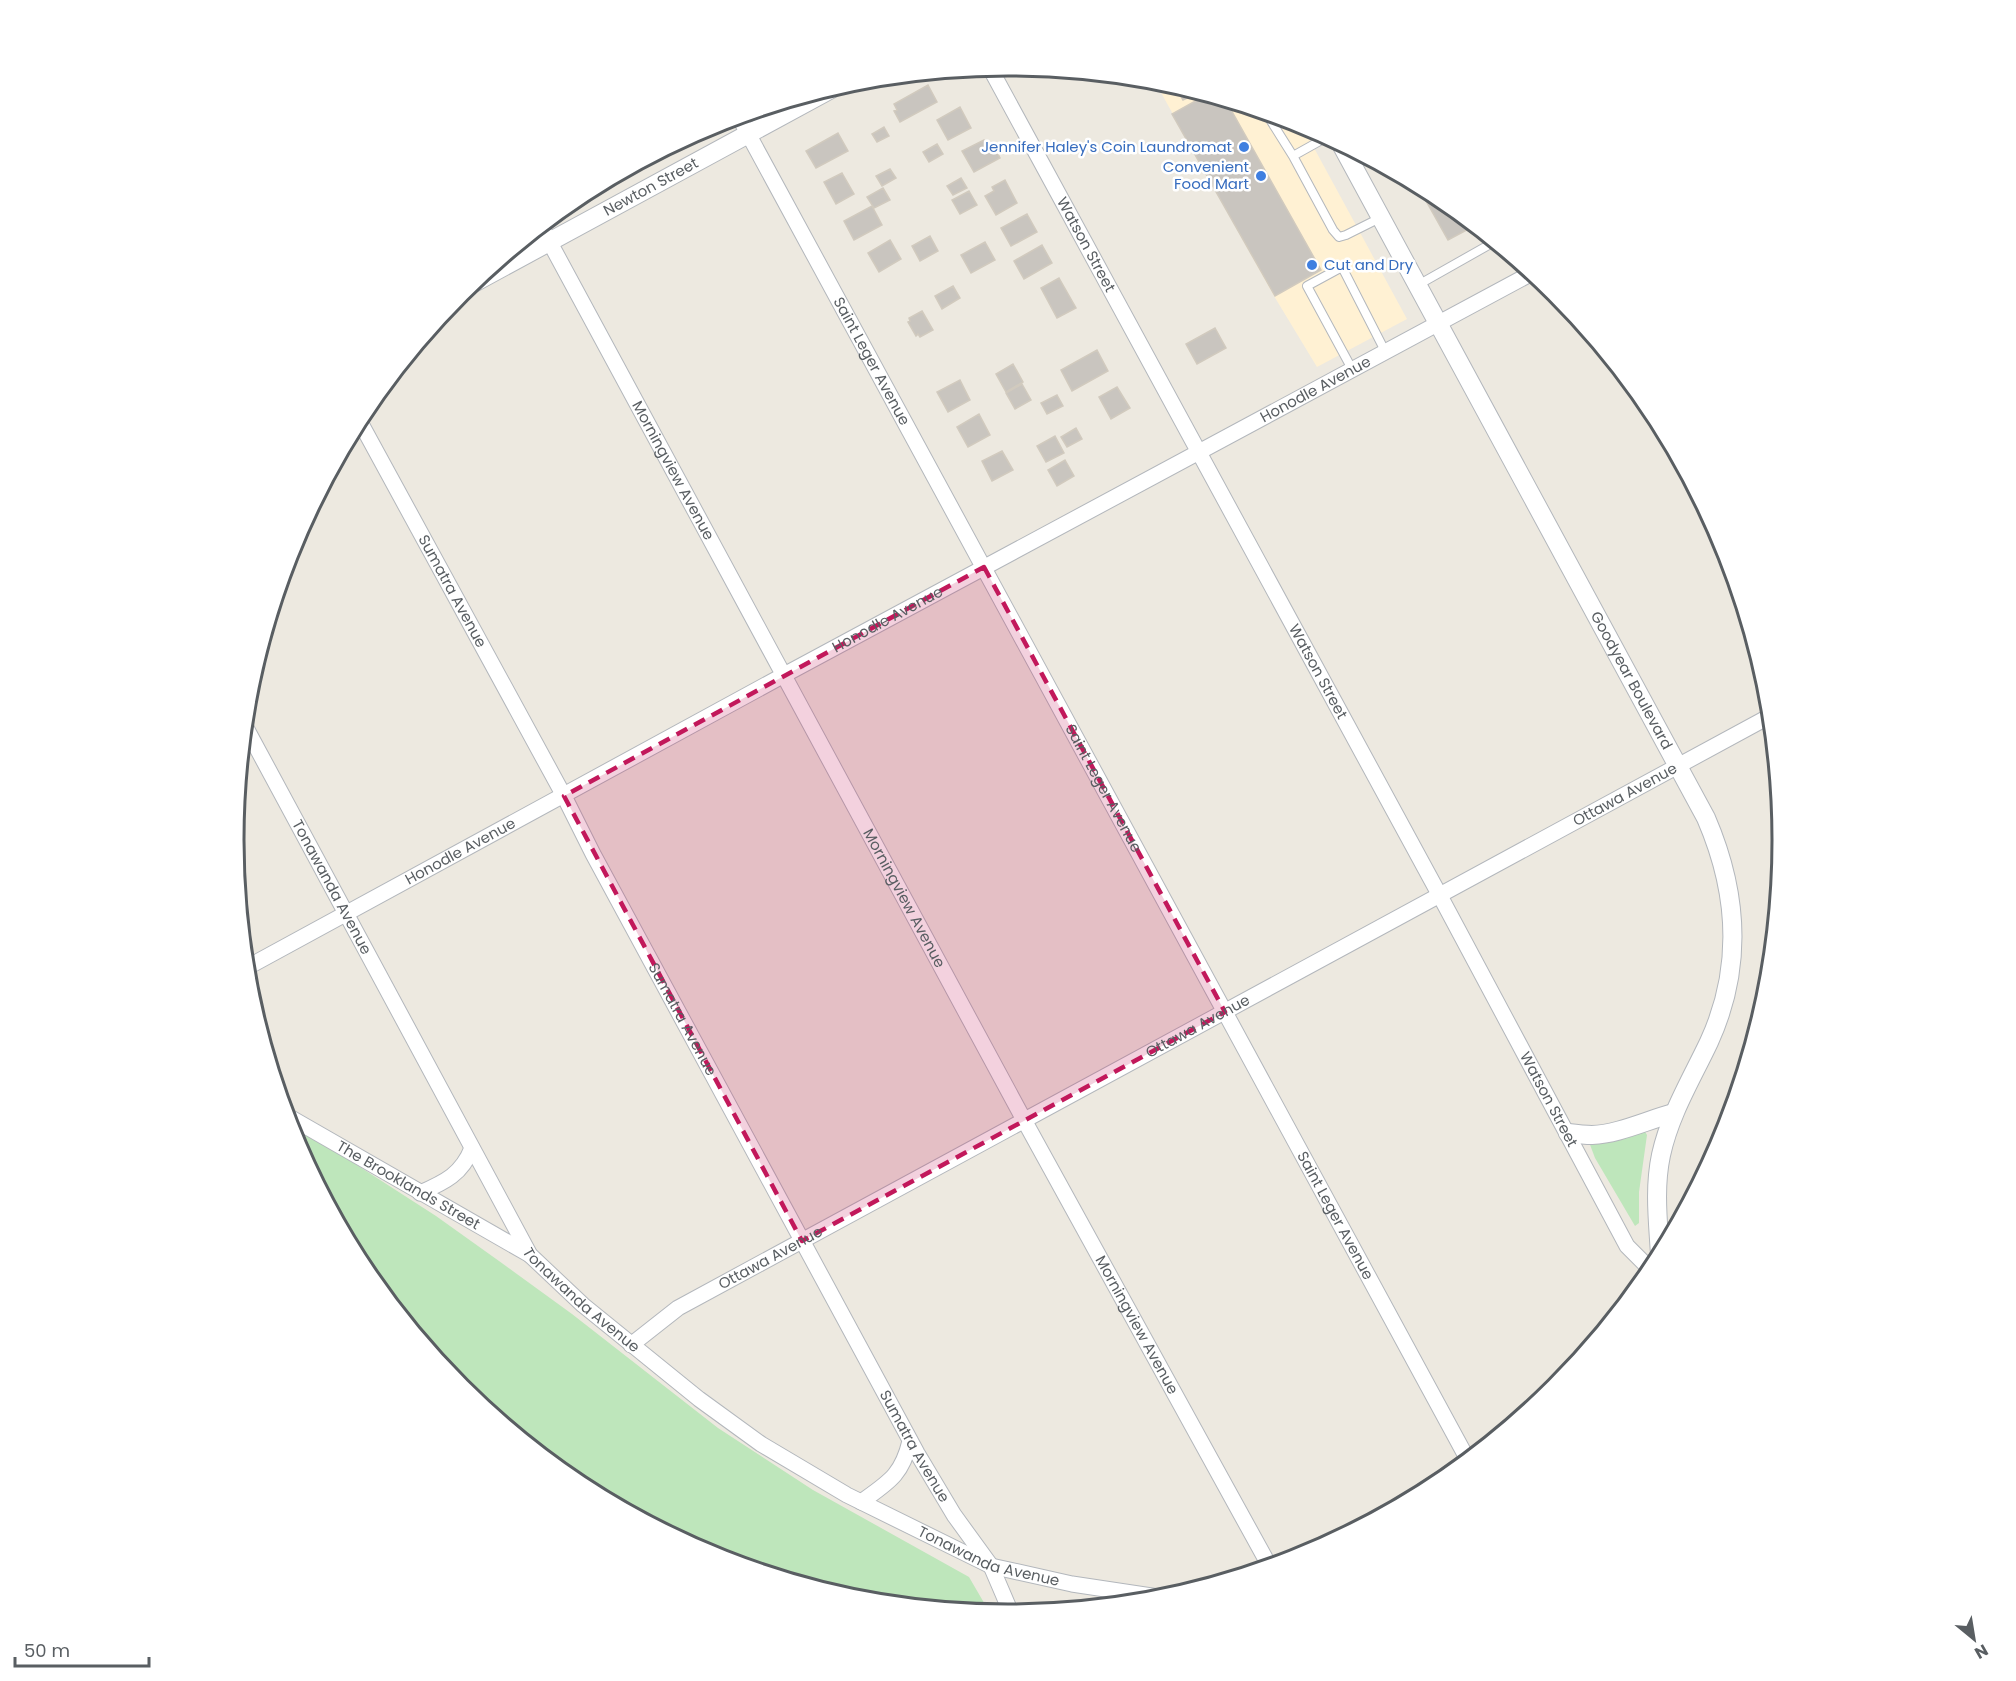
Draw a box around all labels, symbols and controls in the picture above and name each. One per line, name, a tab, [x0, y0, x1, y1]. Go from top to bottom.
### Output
place label: Jennifer Haley's Coin Laundromat	[981, 136, 1232, 157]
marker: Jennifer Haley's Coin Laundromat	[1237, 140, 1251, 154]
street label: Newton Street	[600, 152, 702, 221]
place label: Convenient Food Mart	[1163, 156, 1249, 194]
marker: Convenient Food Mart	[1254, 169, 1268, 183]
street label: Watson Street	[1052, 193, 1121, 296]
place label: Cut and Dry	[1324, 254, 1414, 275]
marker: Cut and Dry	[1305, 258, 1319, 272]
street label: Saint Leger Avenue	[829, 293, 915, 429]
street label: Honodle Avenue	[1256, 351, 1374, 427]
street label: Morningview Avenue	[627, 397, 720, 544]
street label: Sumatra Avenue	[413, 531, 492, 651]
street label: Honodle Avenue	[828, 581, 946, 657]
street label: Goodyear Boulevard	[1586, 607, 1678, 753]
street label: Watson Street	[1284, 620, 1353, 723]
street label: Saint Leger Avenue	[1061, 720, 1147, 856]
street label: Ottawa Avenue	[1569, 757, 1681, 831]
street label: Honodle Avenue	[401, 812, 519, 889]
street label: Tonawanda Avenue	[287, 816, 377, 958]
street label: Morningview Avenue	[858, 825, 951, 971]
street label: Sumatra Avenue	[644, 959, 722, 1079]
street label: Ottawa Avenue	[1142, 989, 1253, 1063]
street label: Watson Street	[1515, 1048, 1583, 1151]
street label: The Brooklands Street	[333, 1135, 484, 1234]
street label: Saint Leger Avenue	[1292, 1147, 1379, 1283]
street label: Ottawa Avenue	[714, 1221, 826, 1294]
street label: Tonawanda Avenue	[518, 1244, 645, 1357]
street label: Morningview Avenue	[1091, 1252, 1184, 1398]
street label: Sumatra Avenue	[875, 1386, 955, 1506]
street label: Tonawanda Avenue	[915, 1521, 1062, 1591]
north arrow	[1944, 1609, 2004, 1669]
scale bar	[15, 1630, 148, 1668]
text: 50 m	[24, 1638, 70, 1663]
text: N	[1970, 1639, 1992, 1665]

